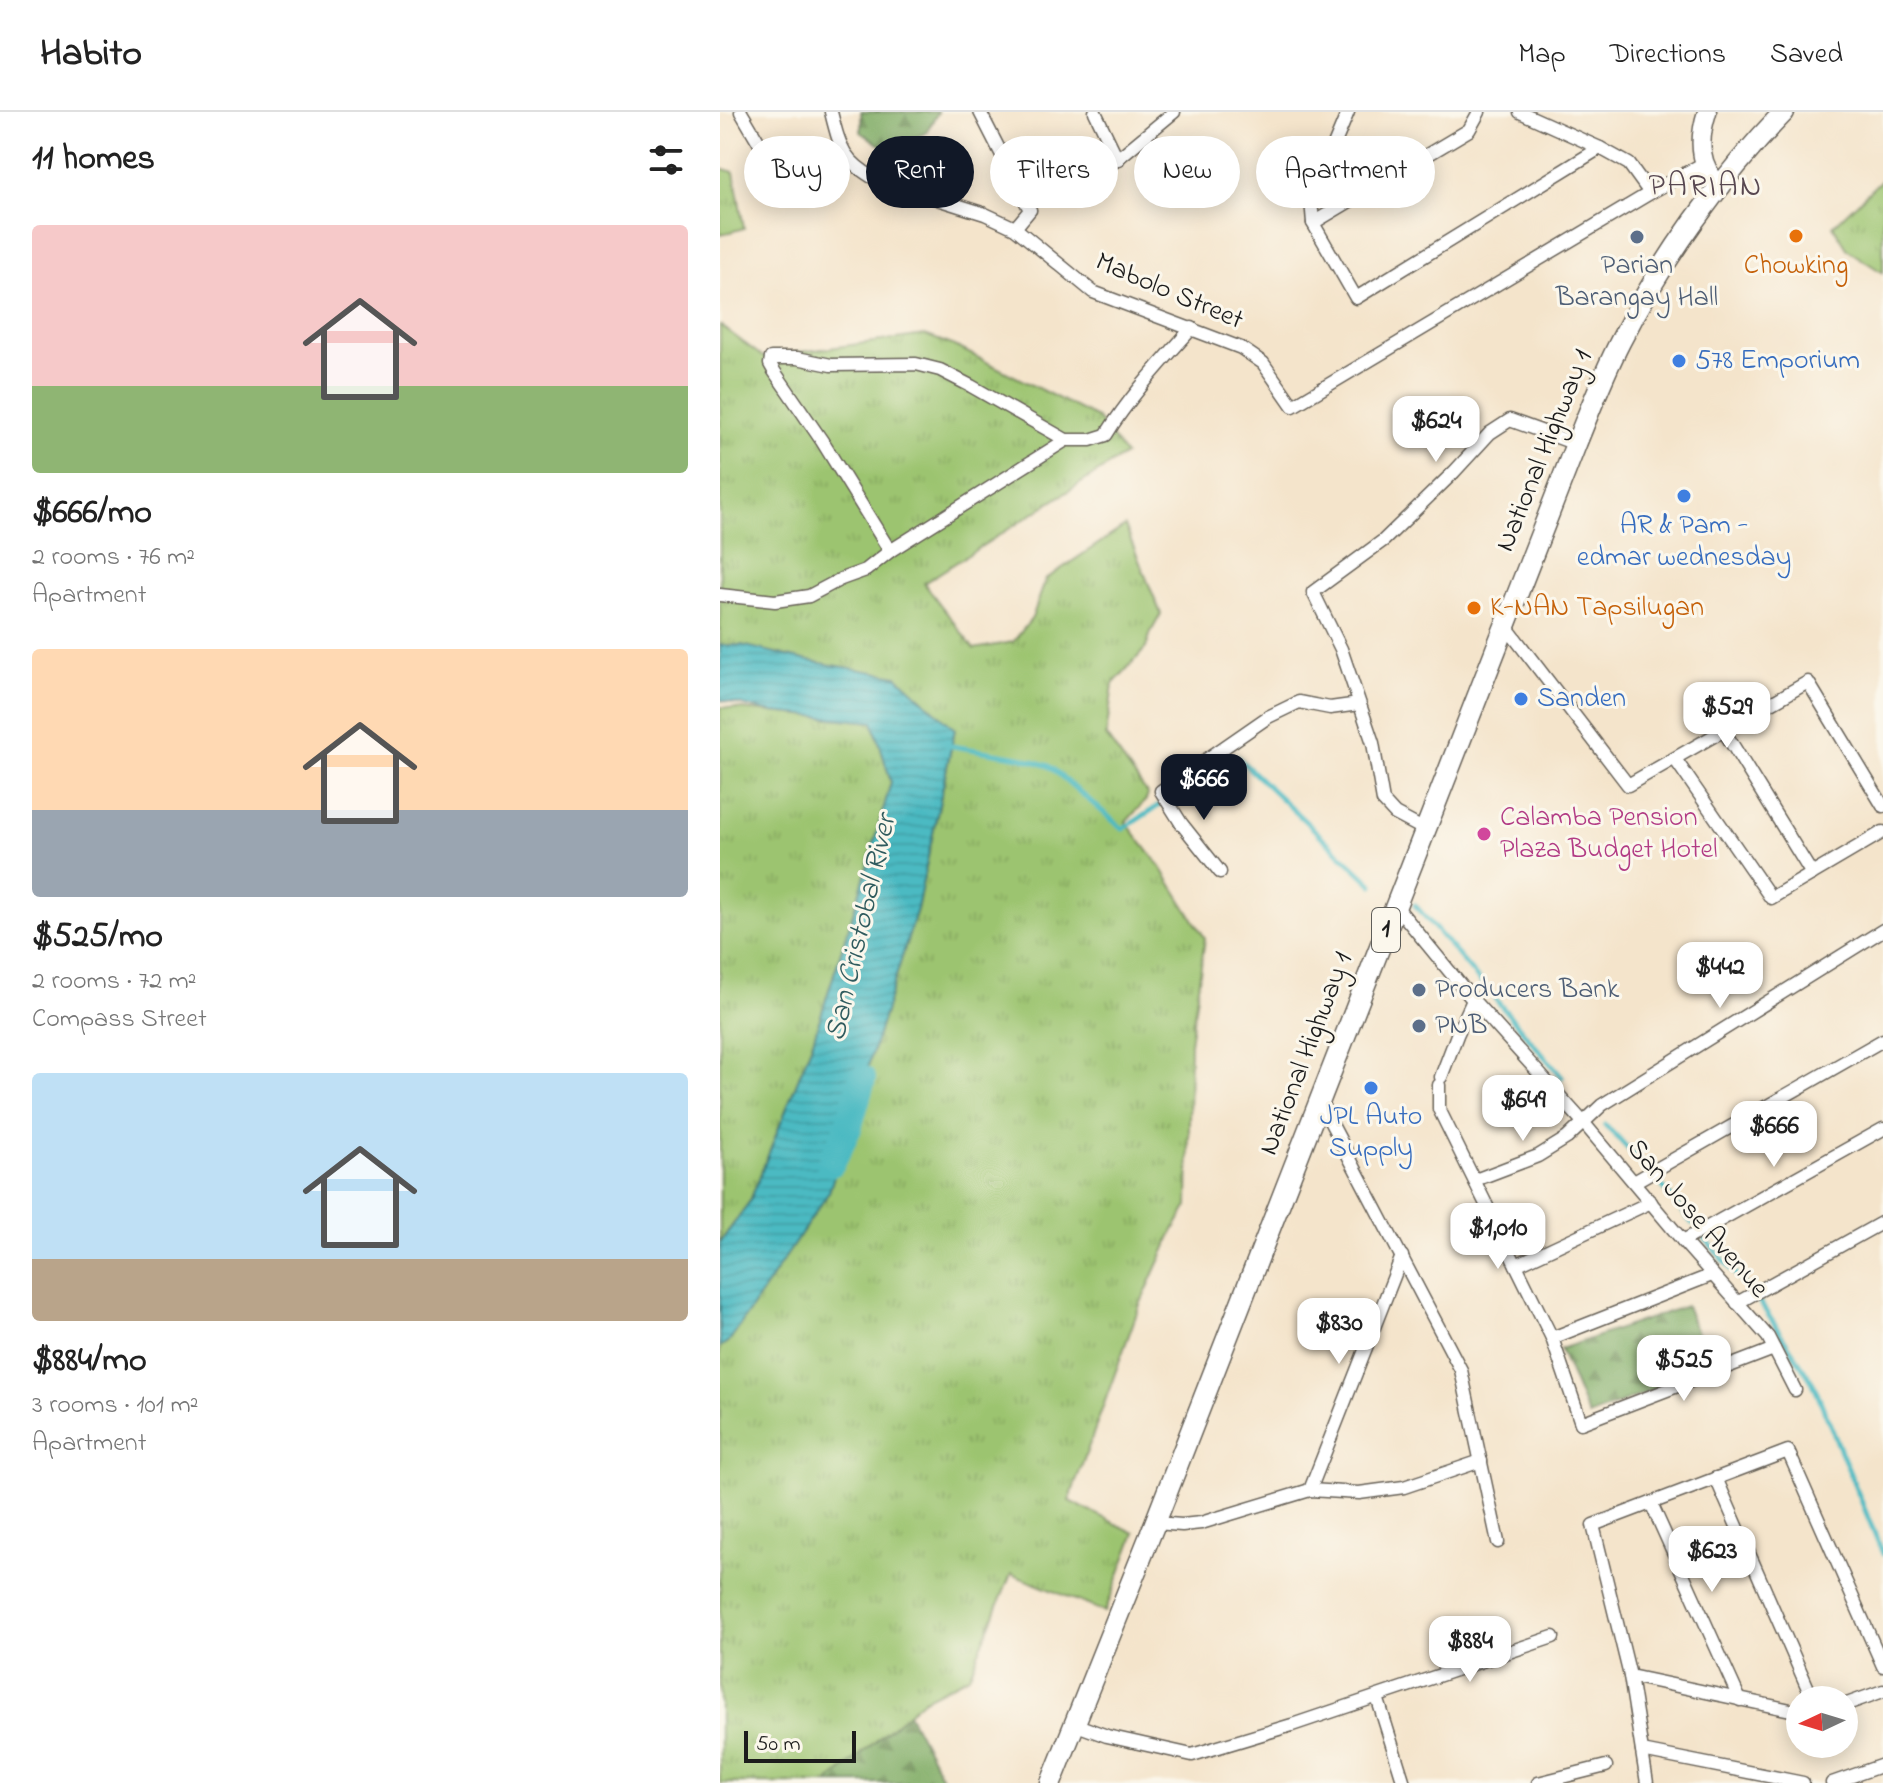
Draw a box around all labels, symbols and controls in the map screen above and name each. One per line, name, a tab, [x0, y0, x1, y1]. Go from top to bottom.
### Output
text: Habito	[40, 27, 142, 83]
text: Map	[1518, 35, 1566, 76]
text: Directions	[1610, 35, 1726, 76]
text: Saved	[1770, 35, 1843, 76]
text: 11 homes	[32, 135, 155, 185]
chip: Buy	[744, 136, 850, 208]
chip: Rent	[866, 136, 974, 208]
chip: Filters	[990, 136, 1118, 208]
chip: New	[1134, 136, 1240, 208]
chip: Apartment	[1256, 136, 1435, 208]
icon: filters	[644, 138, 688, 182]
district label: PARIAN	[1649, 164, 1763, 211]
marker: Chowking	[1787, 227, 1805, 245]
marker: Parian Barangay Hall	[1628, 228, 1646, 246]
street label: Mabolo Street	[1089, 242, 1249, 342]
place label: Parian Barangay Hall	[1555, 246, 1718, 319]
place label: Chowking	[1744, 246, 1848, 287]
icon: home	[288, 277, 432, 421]
place label: 578 Emporium	[1695, 341, 1860, 382]
street label: National Highway 1	[1486, 344, 1604, 558]
marker: 578 Emporium	[1670, 352, 1688, 370]
pin: $624	[1389, 396, 1483, 464]
text: $624	[1411, 403, 1461, 441]
marker: AR & Pam - edmar wednesday	[1675, 487, 1693, 505]
text: $666/mo	[32, 489, 152, 539]
place label: AR & Pam - edmar wednesday	[1577, 506, 1791, 579]
text: 2 rooms · 76 m²	[32, 539, 195, 577]
text: Apartment	[32, 577, 146, 615]
place label: K-NAN Tapsilugan	[1490, 588, 1704, 629]
marker: K-NAN Tapsilugan	[1465, 599, 1483, 617]
place label: Sanden	[1537, 679, 1626, 720]
pin: $529	[1680, 682, 1774, 750]
text: $529	[1701, 689, 1753, 727]
marker: Sanden	[1512, 690, 1530, 708]
icon: home	[288, 701, 432, 845]
pin: $666	[1157, 754, 1251, 822]
text: $666	[1179, 761, 1229, 799]
place label: Calamba Pension Plaza Budget Hotel	[1500, 798, 1718, 871]
water label: San Cristobal River	[815, 807, 910, 1045]
marker: Calamba Pension Plaza Budget Hotel	[1475, 825, 1493, 843]
road number: 1	[1372, 908, 1400, 952]
text: $525/mo	[32, 913, 163, 963]
pin: $442	[1673, 942, 1767, 1010]
street label: National Highway 1	[1249, 946, 1365, 1162]
text: $442	[1695, 949, 1745, 987]
text: 2 rooms · 72 m²	[32, 963, 197, 1001]
place label: Producers Bank	[1435, 970, 1620, 1011]
marker: Producers Bank	[1410, 981, 1428, 999]
text: Compass Street	[32, 1001, 207, 1039]
place label: PNB	[1435, 1006, 1487, 1047]
marker: PNB	[1410, 1017, 1428, 1035]
pin: $649	[1476, 1075, 1570, 1143]
marker: JPL Auto Supply	[1362, 1079, 1380, 1097]
text: $649	[1500, 1082, 1546, 1120]
place label: JPL Auto Supply	[1320, 1097, 1422, 1170]
pin: $666	[1727, 1101, 1821, 1169]
text: $666	[1749, 1108, 1799, 1146]
icon: home	[288, 1125, 432, 1269]
street label: San Jose Avenue	[1616, 1130, 1778, 1308]
pin: $1,010	[1433, 1203, 1563, 1271]
text: $1,010	[1468, 1210, 1528, 1248]
pin: $830	[1292, 1298, 1386, 1366]
text: $830	[1315, 1305, 1363, 1343]
pin: $525	[1637, 1335, 1731, 1403]
text: $884/mo	[32, 1337, 147, 1387]
text: $525	[1655, 1342, 1713, 1380]
text: 3 rooms · 101 m²	[32, 1387, 198, 1425]
text: Apartment	[32, 1425, 146, 1463]
pin: $623	[1665, 1526, 1759, 1594]
text: $623	[1687, 1533, 1737, 1571]
pin: $884	[1423, 1616, 1517, 1684]
text: $884	[1447, 1623, 1493, 1661]
north arrow	[1786, 1686, 1858, 1758]
map controls	[1786, 1686, 1858, 1758]
scale bar	[744, 1727, 856, 1763]
text: 50 m	[756, 1729, 801, 1761]

